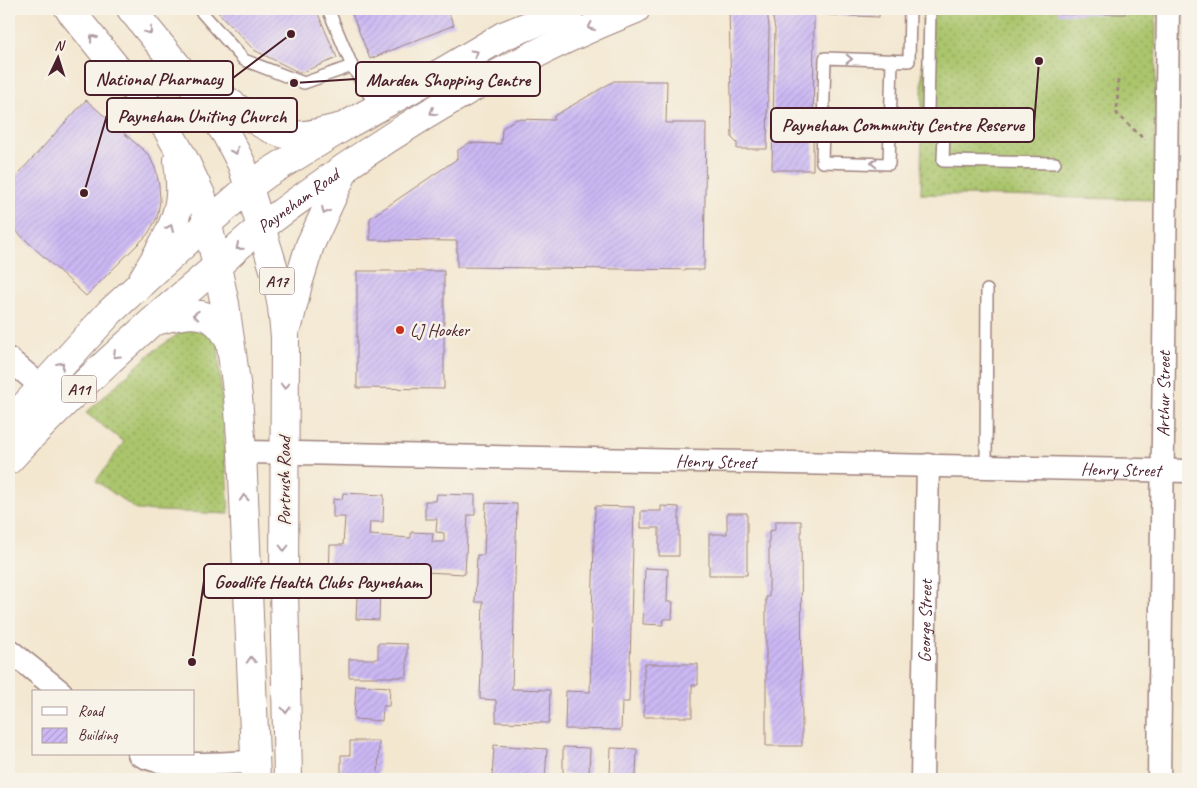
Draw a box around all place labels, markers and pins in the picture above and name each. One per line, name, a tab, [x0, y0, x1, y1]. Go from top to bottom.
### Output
callout: National Pharmacy	[85, 61, 233, 95]
callout: Marden Shopping Centre	[356, 62, 540, 96]
callout: Payneham Uniting Church	[107, 98, 297, 132]
callout: Payneham Community Centre Reserve	[771, 108, 1034, 142]
place label: LJ Hooker	[410, 319, 471, 341]
marker: LJ Hooker	[394, 324, 406, 336]
callout: Goodlife Health Clubs Payneham	[204, 564, 431, 598]

